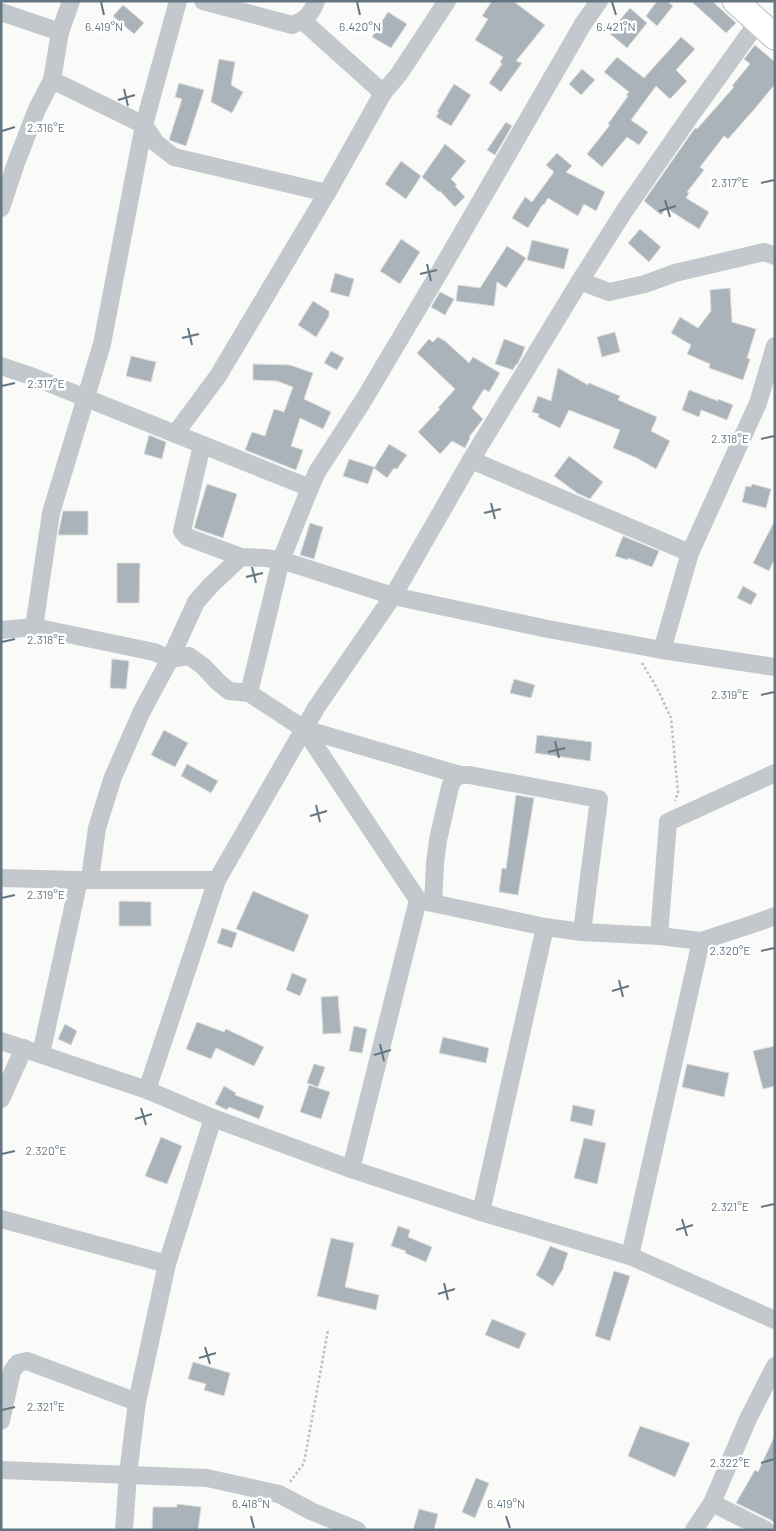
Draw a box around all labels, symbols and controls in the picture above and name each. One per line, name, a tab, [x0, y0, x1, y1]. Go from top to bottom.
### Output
text: 6.419°N	[85, 19, 123, 33]
text: 6.420°N	[339, 19, 381, 33]
text: 6.421°N	[596, 19, 636, 33]
text: 2.316°E	[27, 120, 65, 134]
text: 2.317°E	[711, 175, 749, 189]
text: 2.317°E	[27, 376, 65, 390]
text: 2.318°E	[711, 431, 749, 445]
text: 2.318°E	[27, 632, 65, 646]
text: 2.319°E	[711, 687, 749, 701]
text: 2.319°E	[27, 887, 65, 901]
text: 2.320°E	[710, 943, 751, 957]
text: 2.320°E	[26, 1143, 67, 1157]
text: 2.321°E	[711, 1199, 749, 1213]
text: 2.321°E	[27, 1399, 65, 1413]
text: 2.322°E	[710, 1455, 750, 1469]
text: 6.418°N	[232, 1496, 270, 1510]
text: 6.419°N	[487, 1496, 525, 1510]

